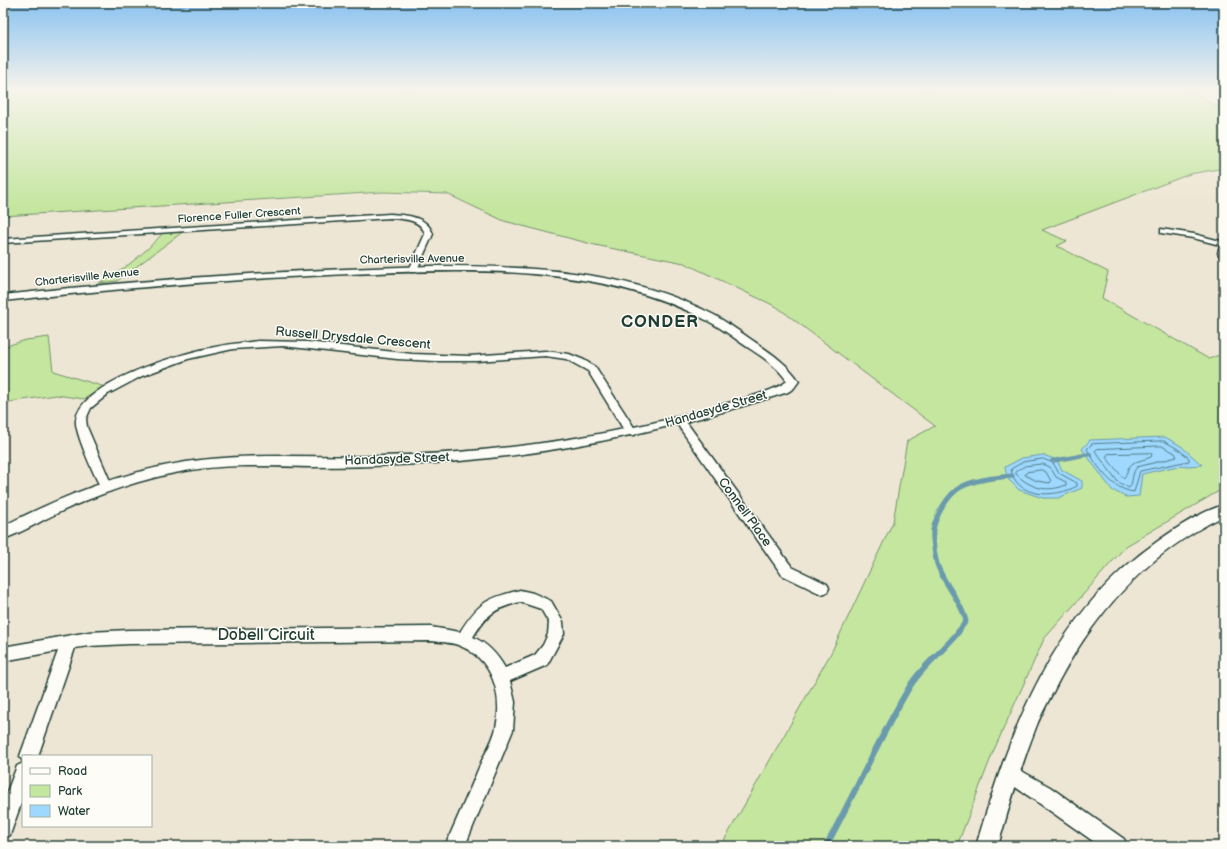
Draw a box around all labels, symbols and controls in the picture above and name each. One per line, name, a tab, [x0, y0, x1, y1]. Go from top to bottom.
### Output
street label: Florence Fuller Crescent	[177, 204, 302, 226]
street label: Charterisville Avenue	[359, 252, 465, 266]
street label: Charterisville Avenue	[34, 265, 140, 289]
district label: CONDER	[621, 312, 699, 332]
street label: Russell Drysdale Crescent	[275, 323, 431, 353]
street label: Handasyde Street	[663, 387, 769, 431]
street label: Handasyde Street	[344, 449, 450, 469]
street label: Connell Place	[715, 474, 776, 550]
street label: Dobell Circuit	[217, 626, 315, 645]
legend	[22, 755, 152, 827]
text: Road	[58, 764, 87, 779]
text: Park	[58, 784, 82, 799]
text: Water	[58, 804, 90, 819]

